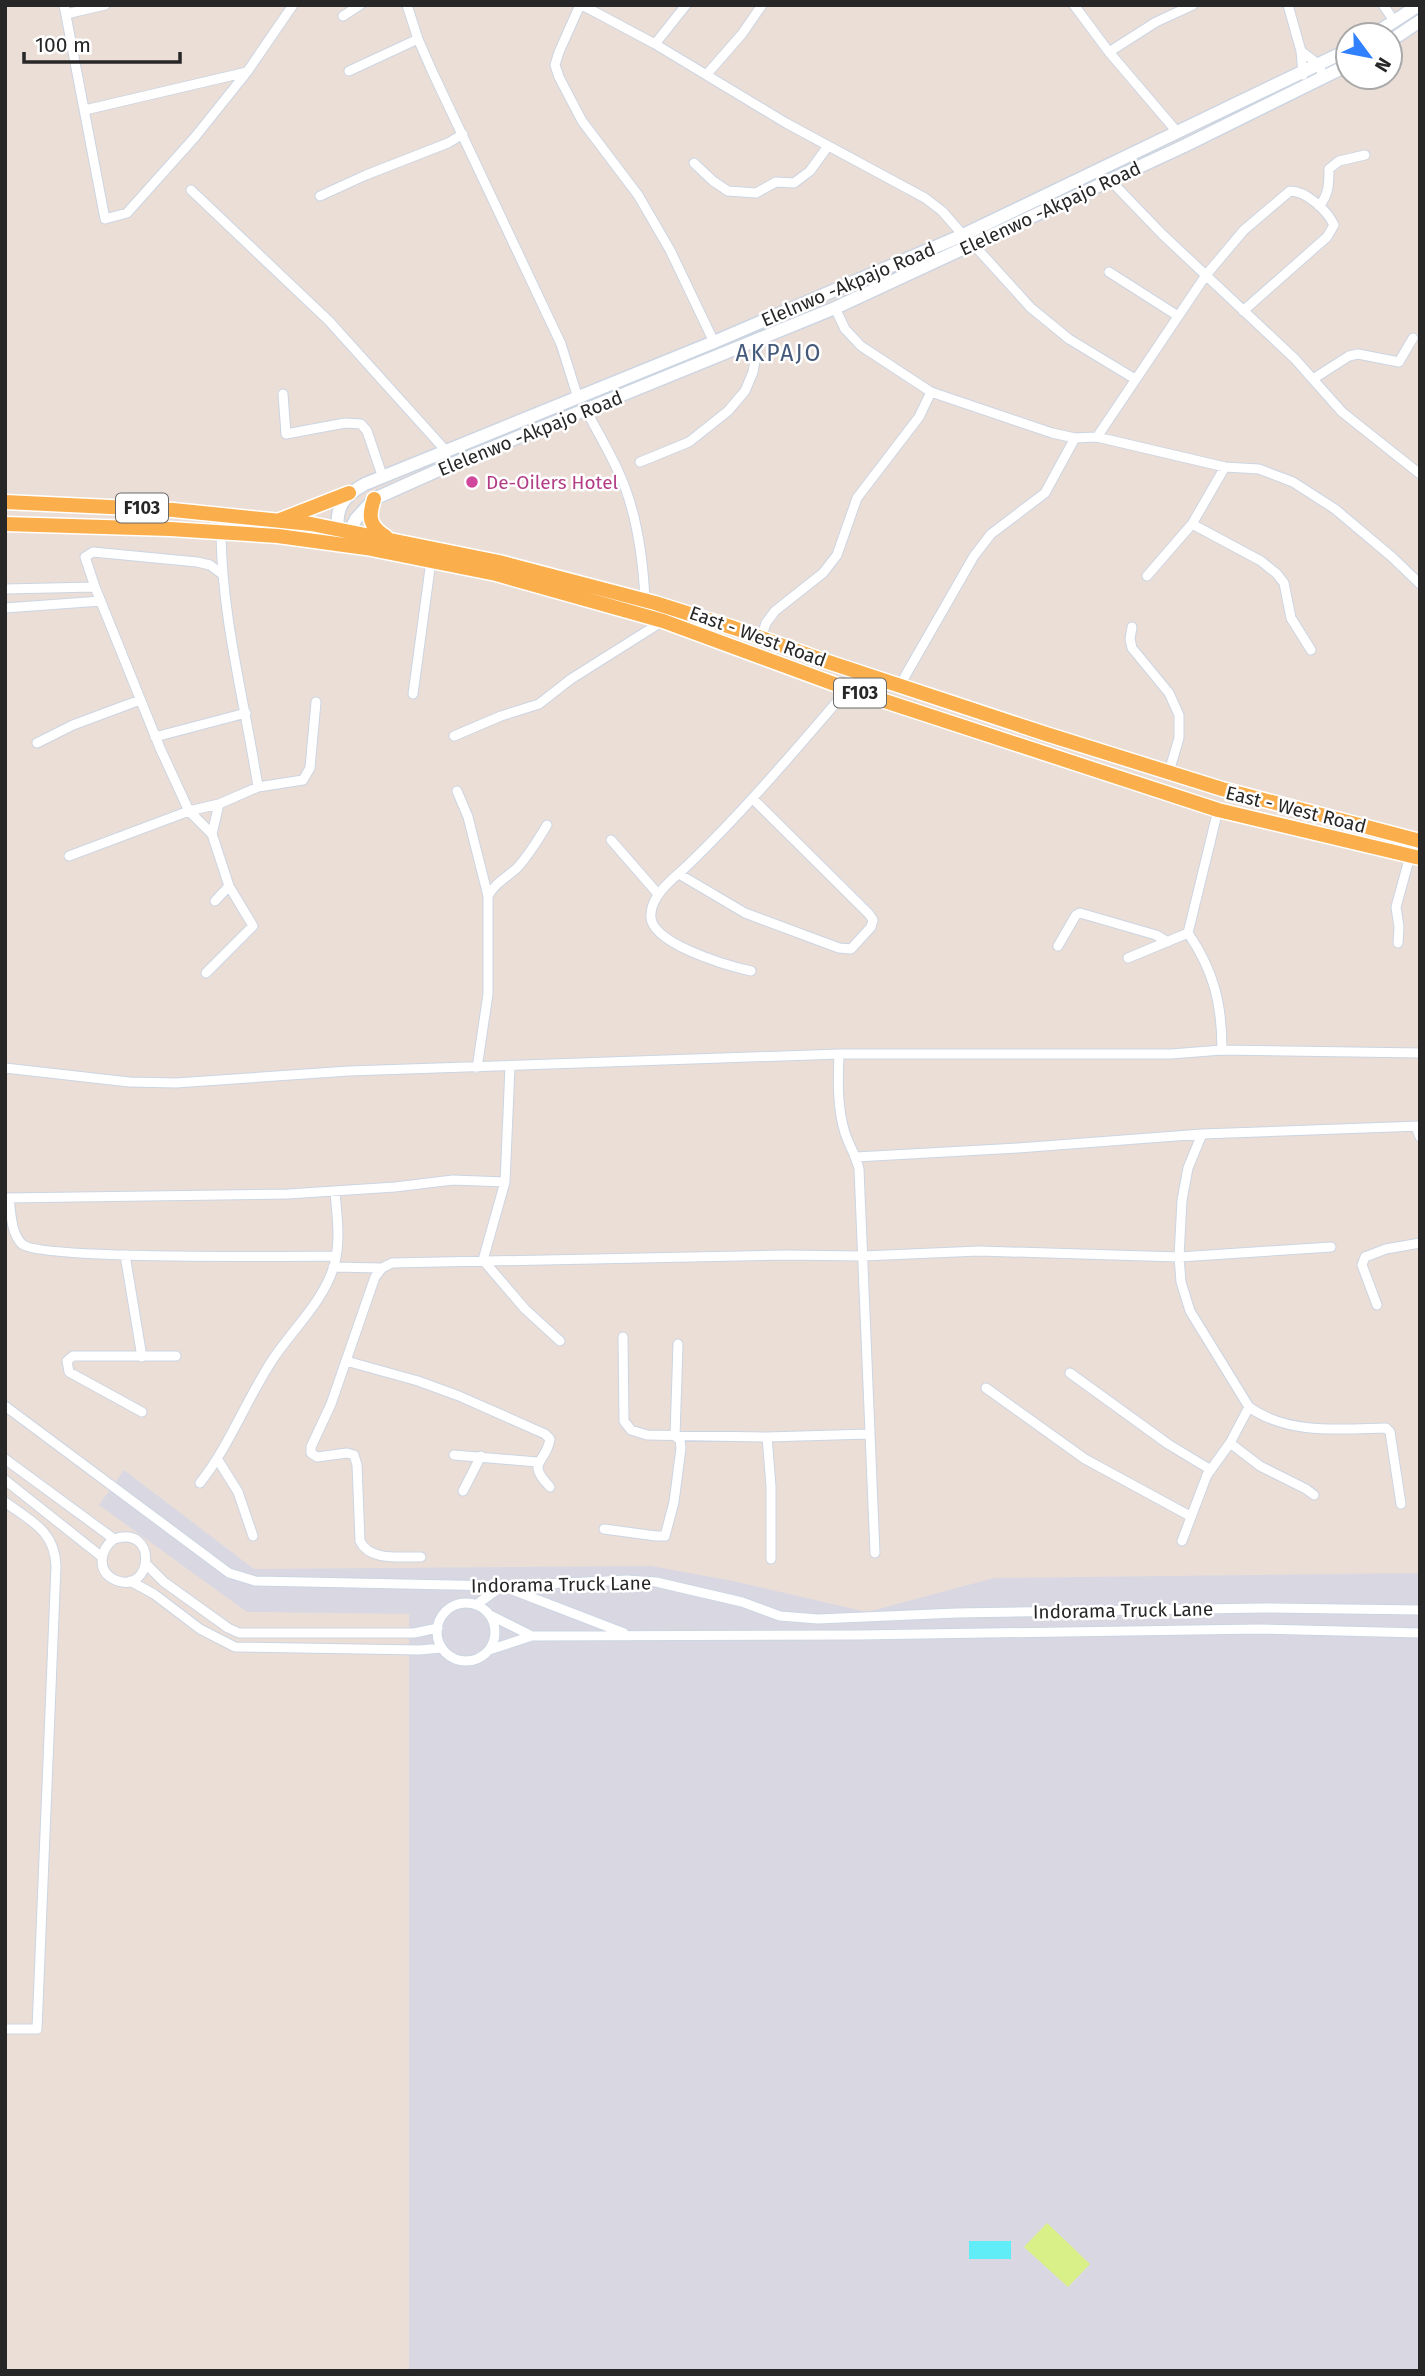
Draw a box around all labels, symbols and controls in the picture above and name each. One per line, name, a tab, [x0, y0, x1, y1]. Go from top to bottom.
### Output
scale bar	[24, 21, 180, 65]
north arrow	[1334, 21, 1404, 91]
text: 100 m	[35, 32, 91, 58]
text: N	[1370, 53, 1396, 76]
street label: Elelenwo -Akpajo Road	[956, 156, 1144, 261]
street label: Elelnwo -Akpajo Road	[758, 237, 939, 332]
district label: AKPAJO	[736, 339, 822, 367]
street label: Elelenwo -Akpajo Road	[434, 386, 626, 481]
place label: De-Oilers Hotel	[486, 471, 618, 494]
marker: De-Oilers Hotel	[464, 474, 480, 490]
road number: F103	[116, 494, 168, 522]
street label: East - West Road	[686, 601, 829, 672]
road number: F103	[834, 678, 886, 708]
street label: East - West Road	[1223, 781, 1369, 838]
street label: Indorama Truck Lane	[471, 1571, 651, 1598]
street label: Indorama Truck Lane	[1033, 1597, 1213, 1624]

